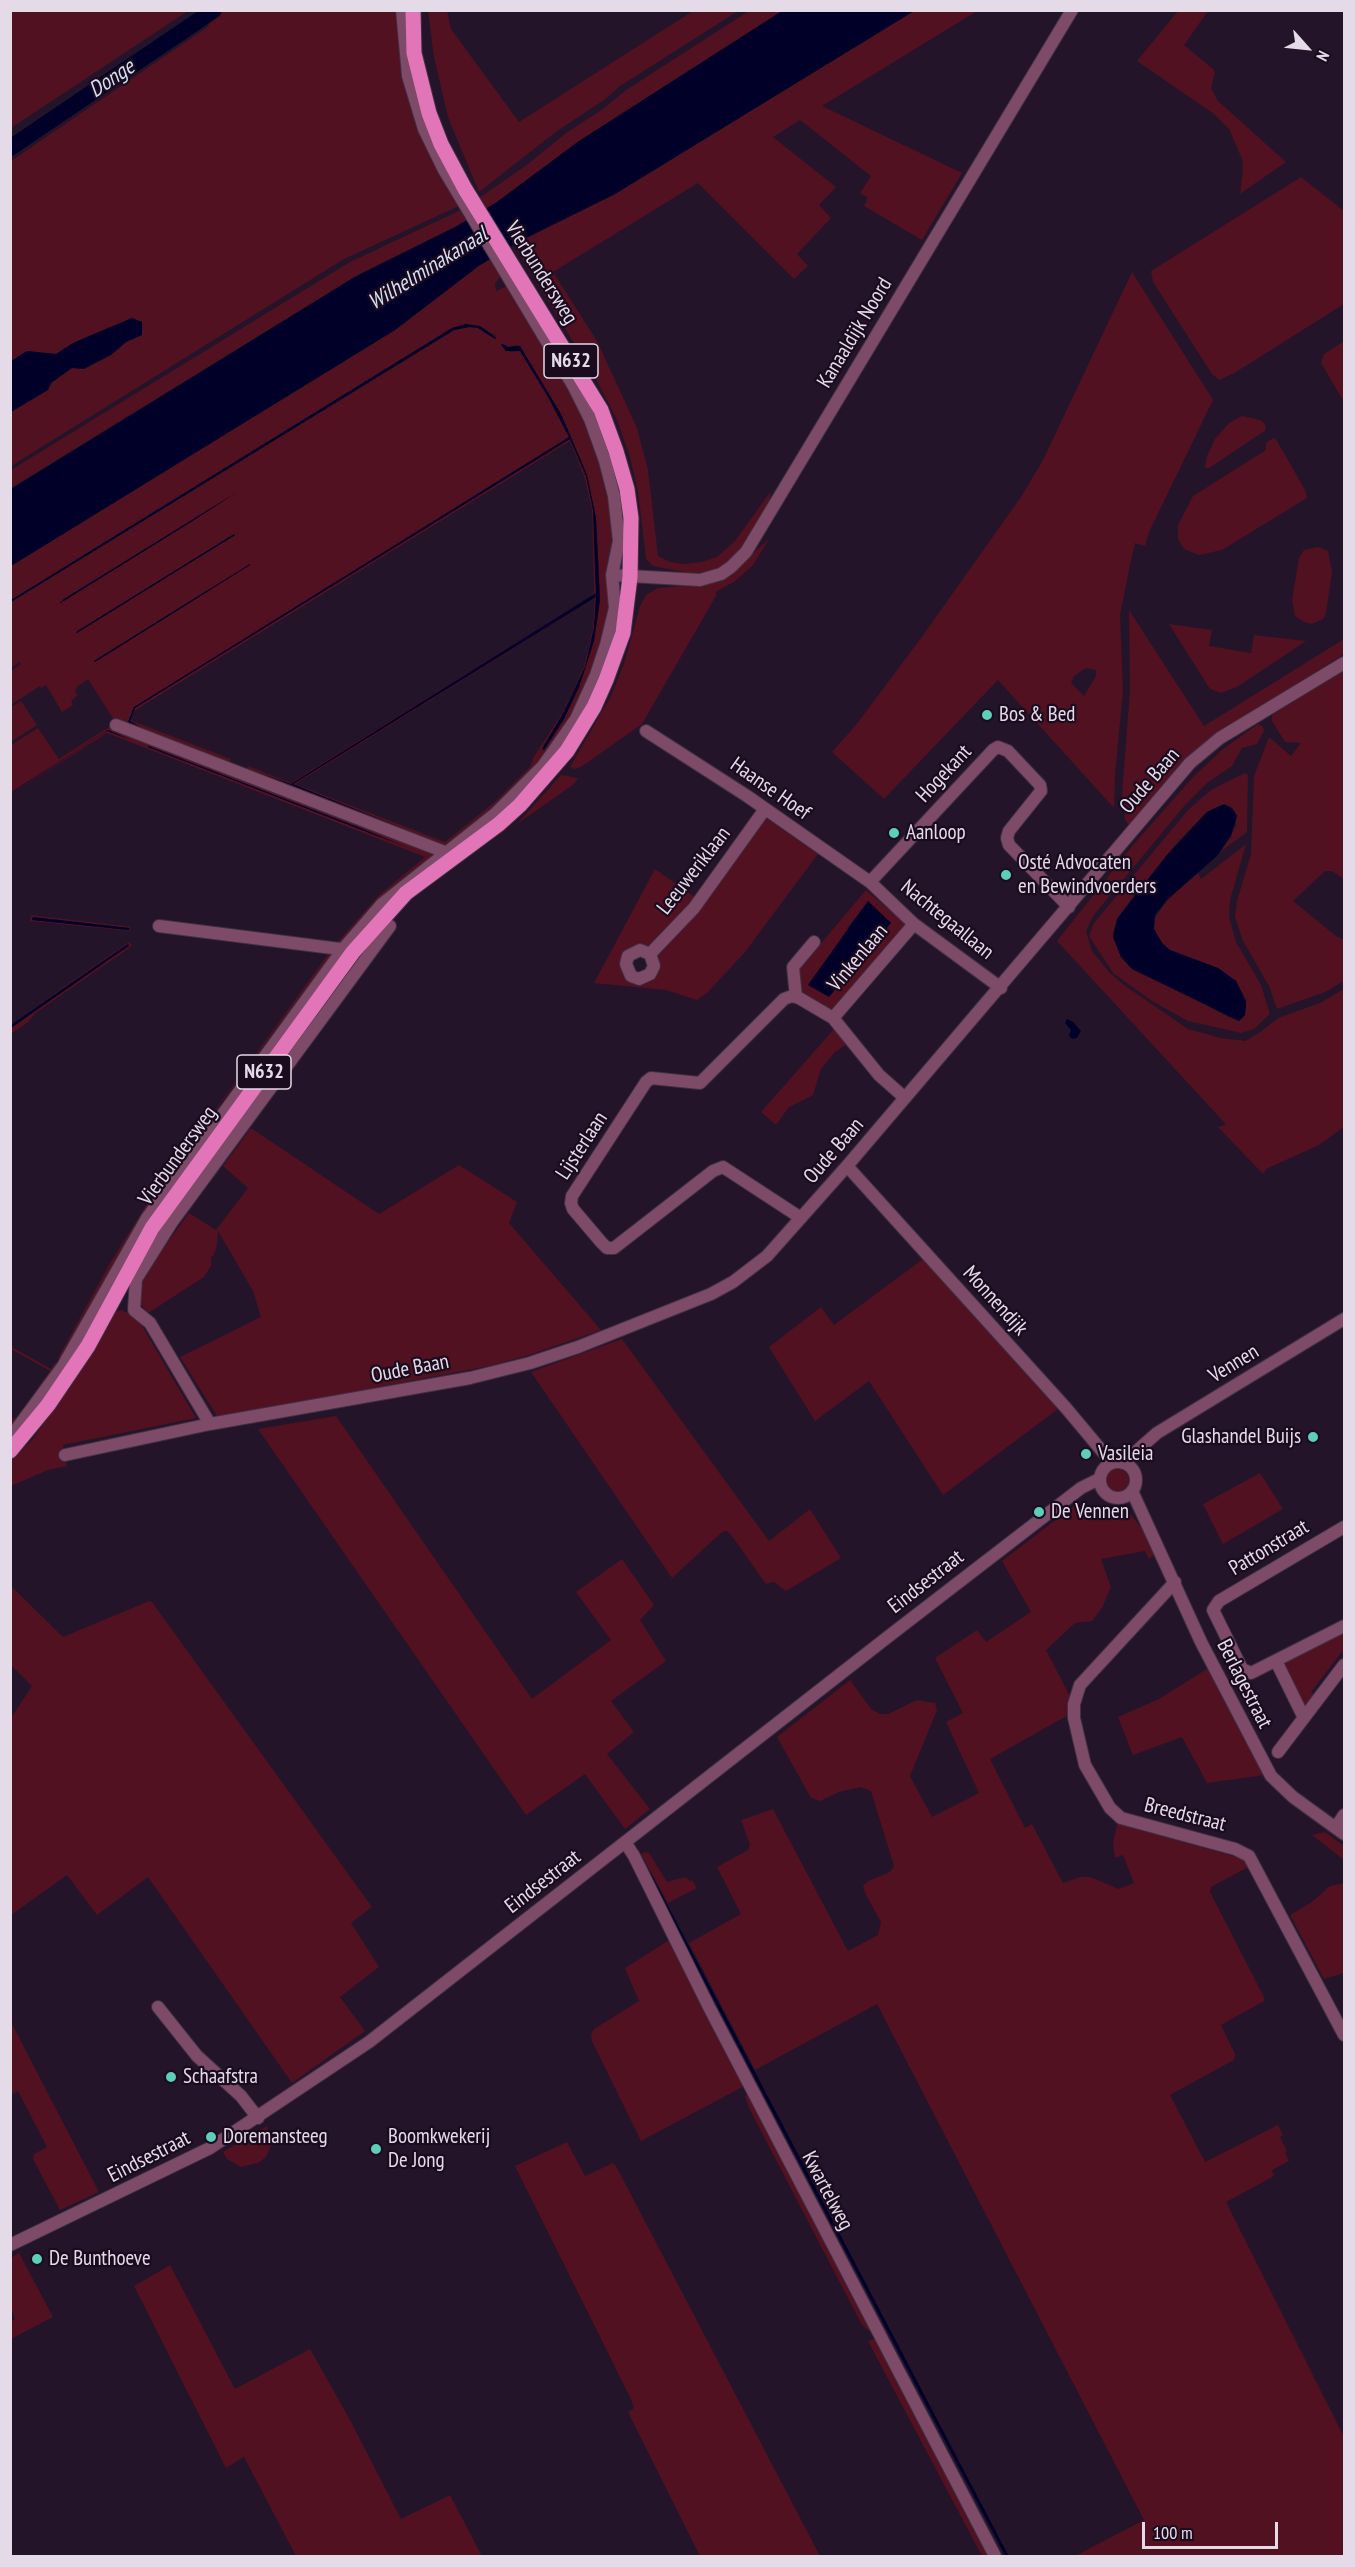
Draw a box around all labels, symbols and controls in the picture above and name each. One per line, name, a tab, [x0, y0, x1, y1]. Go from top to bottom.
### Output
north arrow	[1277, 18, 1337, 78]
text: N	[1312, 48, 1334, 65]
water label: Donge	[84, 54, 140, 104]
street label: Vierbundersweg	[499, 217, 583, 329]
water label: Wilhelminakanaal	[363, 222, 493, 316]
street label: Kanaaldijk Noord	[812, 273, 898, 393]
road number: N632	[544, 344, 598, 378]
place label: Bos & Bed	[999, 702, 1075, 728]
marker: Bos & Bed	[980, 708, 994, 722]
street label: Hogekant	[911, 740, 977, 808]
street label: Oude Baan	[1115, 743, 1185, 819]
street label: Haanse Hoef	[725, 752, 815, 826]
place label: Aanloop	[906, 820, 966, 846]
street label: Leeuweriklaan	[652, 822, 736, 920]
marker: Aanloop	[887, 826, 901, 840]
place label: Osté Advocaten en Bewindvoerders	[1018, 850, 1156, 900]
marker: Osté Advocaten en Bewindvoerders	[999, 868, 1013, 882]
street label: Nachtegaallaan	[895, 875, 999, 965]
street label: Vinkenlaan	[823, 919, 893, 997]
road number: N632	[237, 1055, 291, 1089]
street label: Vierbundersweg	[134, 1101, 222, 1211]
street label: Lijsterlaan	[551, 1107, 613, 1185]
street label: Oude Baan	[799, 1113, 869, 1189]
street label: Monnendijk	[957, 1261, 1033, 1341]
street label: Vennen	[1204, 1339, 1264, 1389]
street label: Oude Baan	[369, 1349, 451, 1389]
place label: Glashandel Buijs	[1181, 1424, 1301, 1450]
marker: Glashandel Buijs	[1306, 1430, 1320, 1444]
place label: Vasileia	[1098, 1441, 1153, 1467]
marker: Vasileia	[1079, 1447, 1093, 1461]
place label: De Vennen	[1051, 1499, 1129, 1525]
marker: De Vennen	[1032, 1505, 1046, 1519]
street label: Pattonstraat	[1225, 1514, 1313, 1582]
street label: Eindsestraat	[883, 1545, 969, 1619]
street label: Berlagestraat	[1211, 1635, 1277, 1733]
street label: Breedstraat	[1142, 1793, 1228, 1837]
street label: Eindsestraat	[500, 1845, 586, 1919]
place label: Schaafstra	[183, 2064, 258, 2090]
marker: Schaafstra	[164, 2070, 178, 2084]
place label: Doremansteeg	[223, 2124, 328, 2150]
place label: Boomkwekerij De Jong	[388, 2124, 490, 2174]
street label: Eindsestraat	[104, 2126, 194, 2188]
marker: Doremansteeg	[204, 2130, 218, 2144]
marker: Boomkwekerij De Jong	[369, 2142, 383, 2156]
street label: Kwartelweg	[796, 2147, 858, 2235]
place label: De Bunthoeve	[49, 2246, 151, 2272]
marker: De Bunthoeve	[30, 2252, 44, 2266]
scale bar	[1145, 2510, 1282, 2548]
text: 100 m	[1153, 2521, 1193, 2544]

